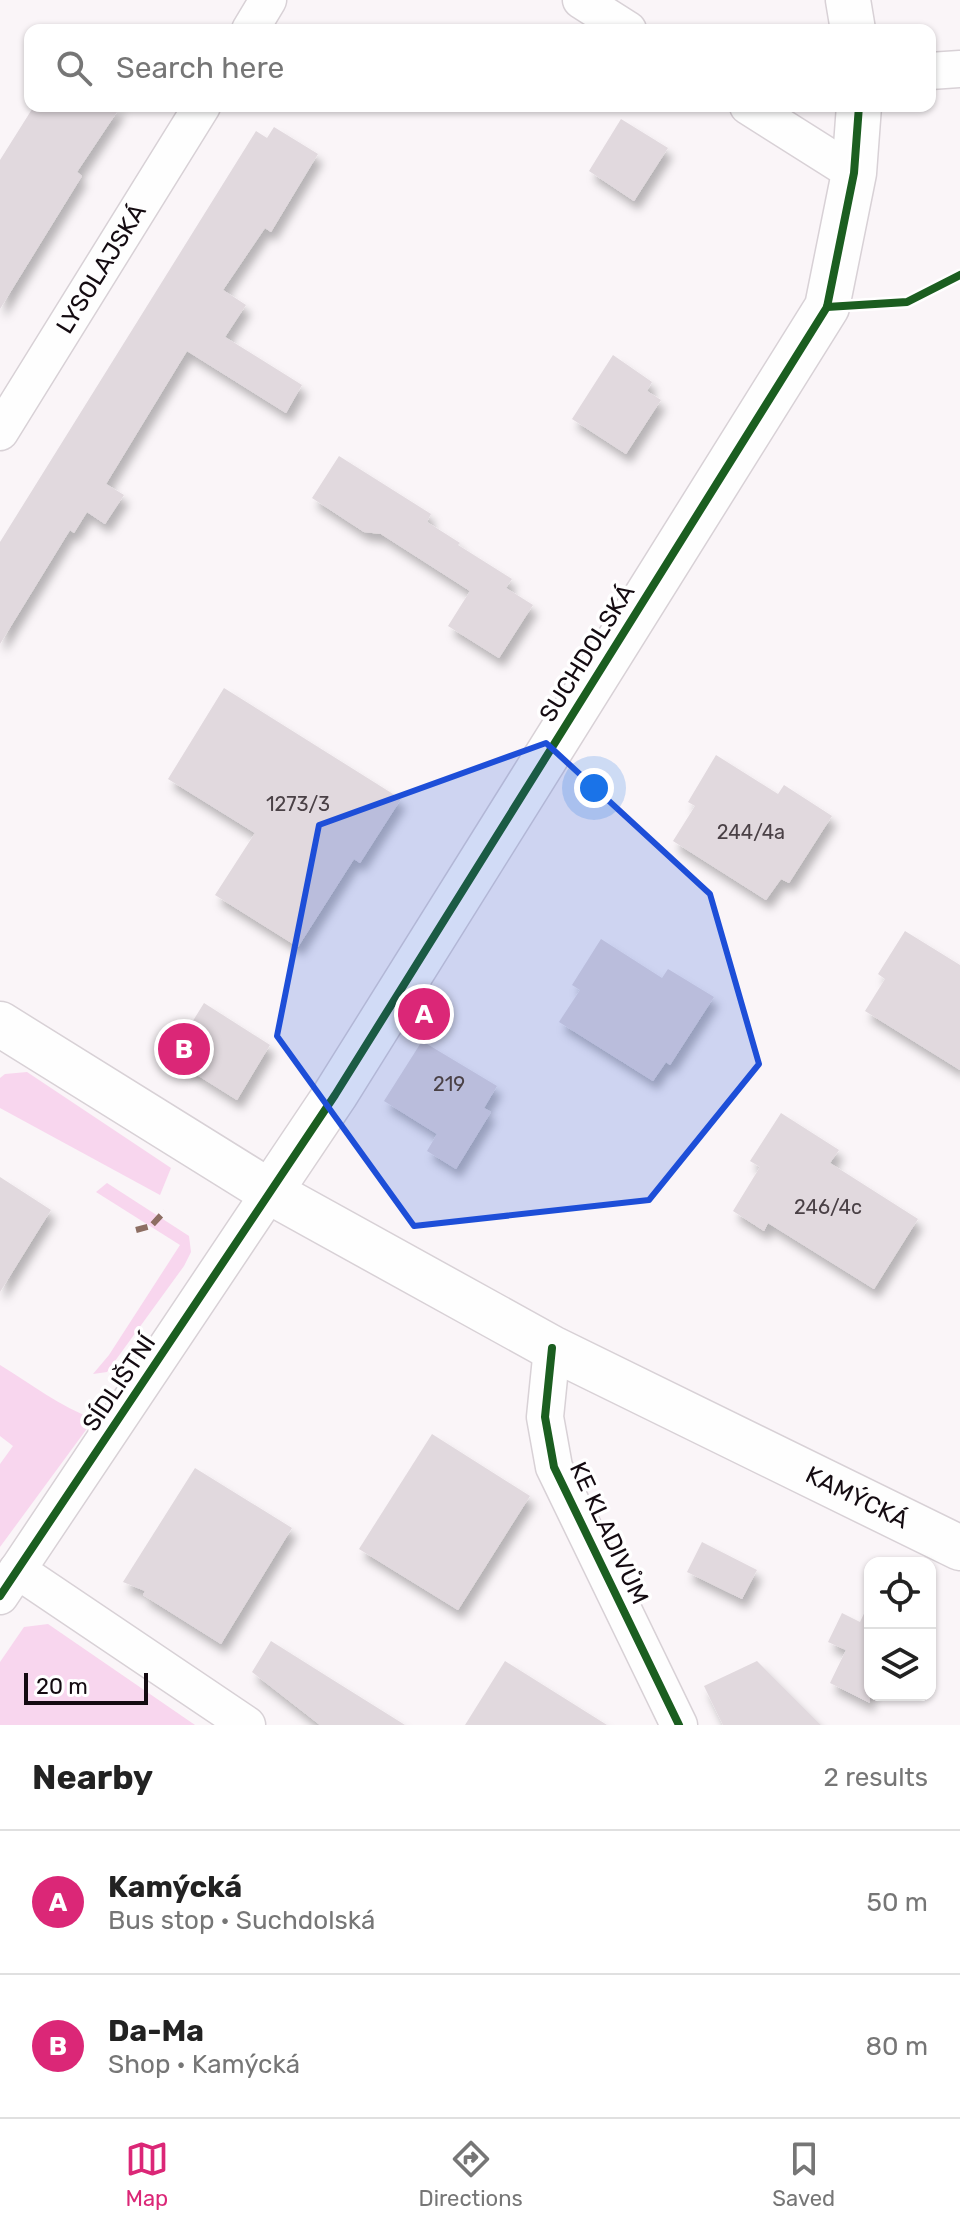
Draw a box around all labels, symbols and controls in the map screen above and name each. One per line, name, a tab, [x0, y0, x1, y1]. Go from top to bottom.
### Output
search box	[24, 24, 936, 112]
icon: search	[52, 46, 96, 90]
text: Search here	[116, 50, 284, 86]
street label: LYSOLAJSKÁ	[50, 199, 152, 339]
street label: SUCHDOLSKÁ	[534, 579, 640, 727]
your location	[574, 768, 614, 808]
house number: 1273/3	[266, 792, 330, 816]
house number: 244/4a	[717, 820, 785, 844]
pin: A	[398, 984, 450, 1044]
pin: B	[158, 1019, 210, 1079]
house number: 219	[433, 1072, 465, 1096]
house number: 246/4c	[794, 1195, 862, 1219]
street label: SÍDLIŠTNÍ	[77, 1328, 162, 1436]
street label: KE KLADIVŮM	[564, 1457, 654, 1609]
street label: KAMÝCKÁ	[801, 1461, 913, 1535]
map controls	[864, 1557, 936, 1701]
button: locate	[864, 1557, 936, 1629]
button: layers	[864, 1629, 936, 1701]
scale bar	[24, 1669, 148, 1705]
text: 20 m	[36, 1673, 88, 1700]
text: Nearby	[32, 1757, 153, 1798]
text: 2 results	[824, 1762, 928, 1793]
text: Kamýcká	[108, 1869, 242, 1905]
text: A	[49, 1887, 67, 1918]
text: 50 m	[867, 1887, 928, 1918]
text: Bus stop · Suchdolská	[108, 1905, 375, 1936]
text: Da-Ma	[108, 2013, 204, 2049]
text: B	[49, 2031, 67, 2062]
text: 80 m	[865, 2031, 928, 2062]
text: Shop · Kamýcká	[108, 2049, 300, 2080]
tab: Map	[125, 2137, 169, 2212]
tab: Directions	[418, 2137, 523, 2212]
tab: Saved	[772, 2137, 835, 2212]

